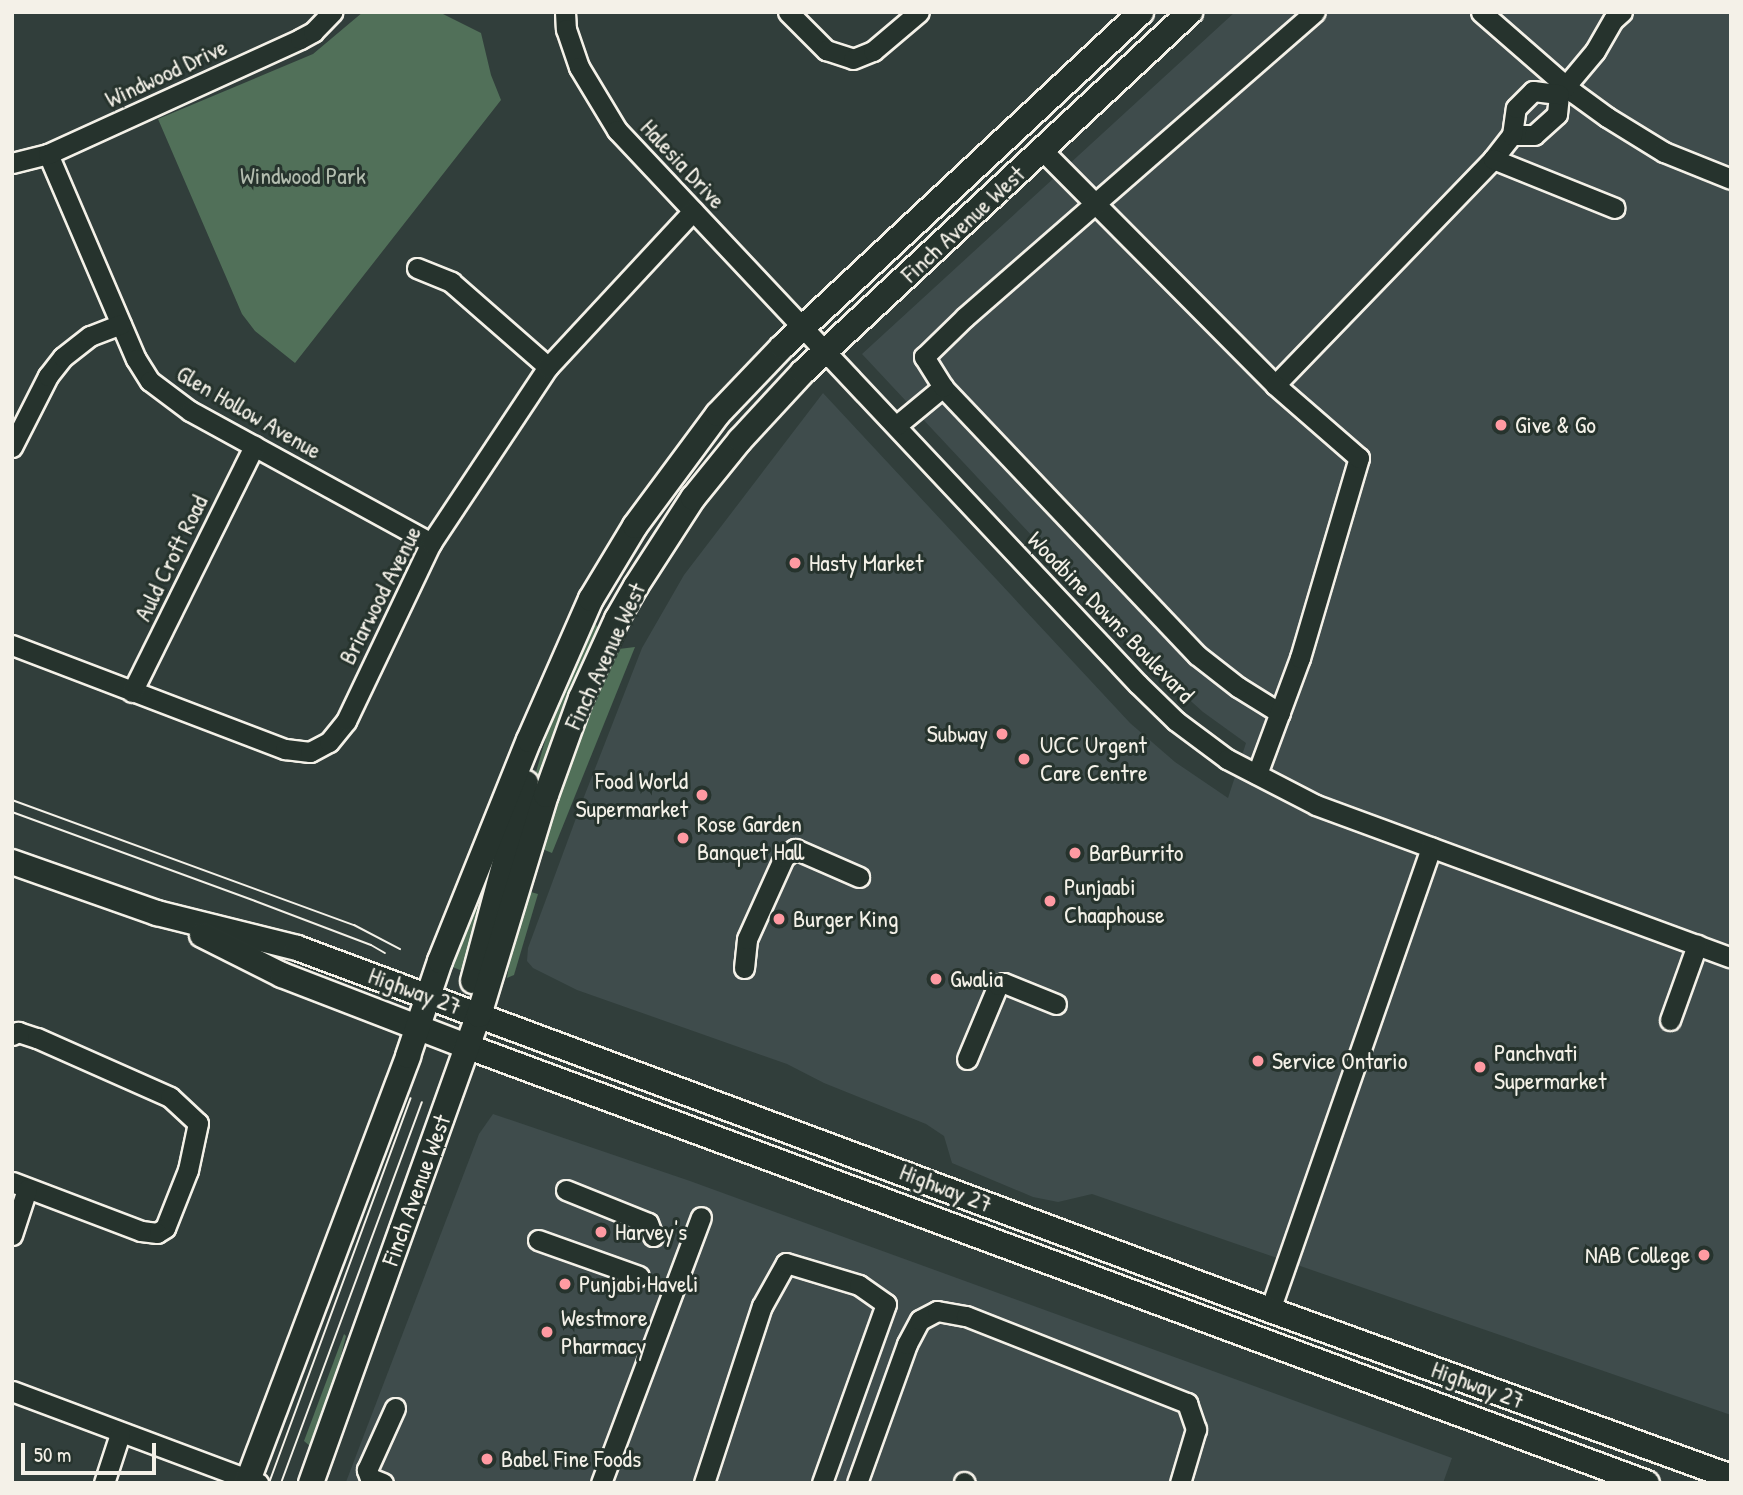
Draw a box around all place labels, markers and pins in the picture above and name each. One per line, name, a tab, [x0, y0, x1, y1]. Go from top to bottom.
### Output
place label: Give & Go	[1515, 411, 1596, 439]
marker: Give & Go	[1493, 417, 1509, 433]
place label: Hasty Market	[809, 549, 924, 577]
marker: Hasty Market	[787, 555, 803, 571]
place label: Subway	[927, 720, 988, 748]
marker: Subway	[994, 726, 1010, 742]
place label: UCC Urgent Care Centre	[1040, 731, 1147, 787]
marker: UCC Urgent Care Centre	[1014, 749, 1034, 769]
place label: Food World Supermarket	[576, 767, 688, 823]
marker: Food World Supermarket	[694, 787, 710, 803]
place label: Rose Garden Banquet Hall	[697, 810, 804, 866]
marker: Rose Garden Banquet Hall	[675, 830, 691, 846]
place label: BarBurrito	[1089, 839, 1183, 867]
marker: BarBurrito	[1067, 845, 1083, 861]
place label: Punjaabi Chaaphouse	[1064, 873, 1164, 929]
marker: Punjaabi Chaaphouse	[1042, 893, 1058, 909]
place label: Burger King	[793, 905, 898, 933]
marker: Burger King	[771, 911, 787, 927]
place label: Gwalia	[950, 965, 1003, 993]
marker: Gwalia	[928, 971, 944, 987]
place label: Panchvati Supermarket	[1494, 1039, 1606, 1095]
place label: Service Ontario	[1272, 1047, 1407, 1075]
marker: Service Ontario	[1250, 1053, 1266, 1069]
marker: Panchvati Supermarket	[1472, 1059, 1488, 1075]
place label: Harvey's	[615, 1218, 687, 1246]
marker: Harvey's	[593, 1224, 609, 1240]
place label: NAB College	[1585, 1241, 1690, 1269]
marker: NAB College	[1696, 1247, 1712, 1263]
place label: Punjabi Haveli	[579, 1270, 698, 1298]
marker: Punjabi Haveli	[557, 1276, 573, 1292]
place label: Westmore Pharmacy	[561, 1304, 648, 1360]
marker: Westmore Pharmacy	[539, 1324, 555, 1340]
place label: Babel Fine Foods	[501, 1445, 641, 1473]
marker: Babel Fine Foods	[479, 1451, 495, 1467]

